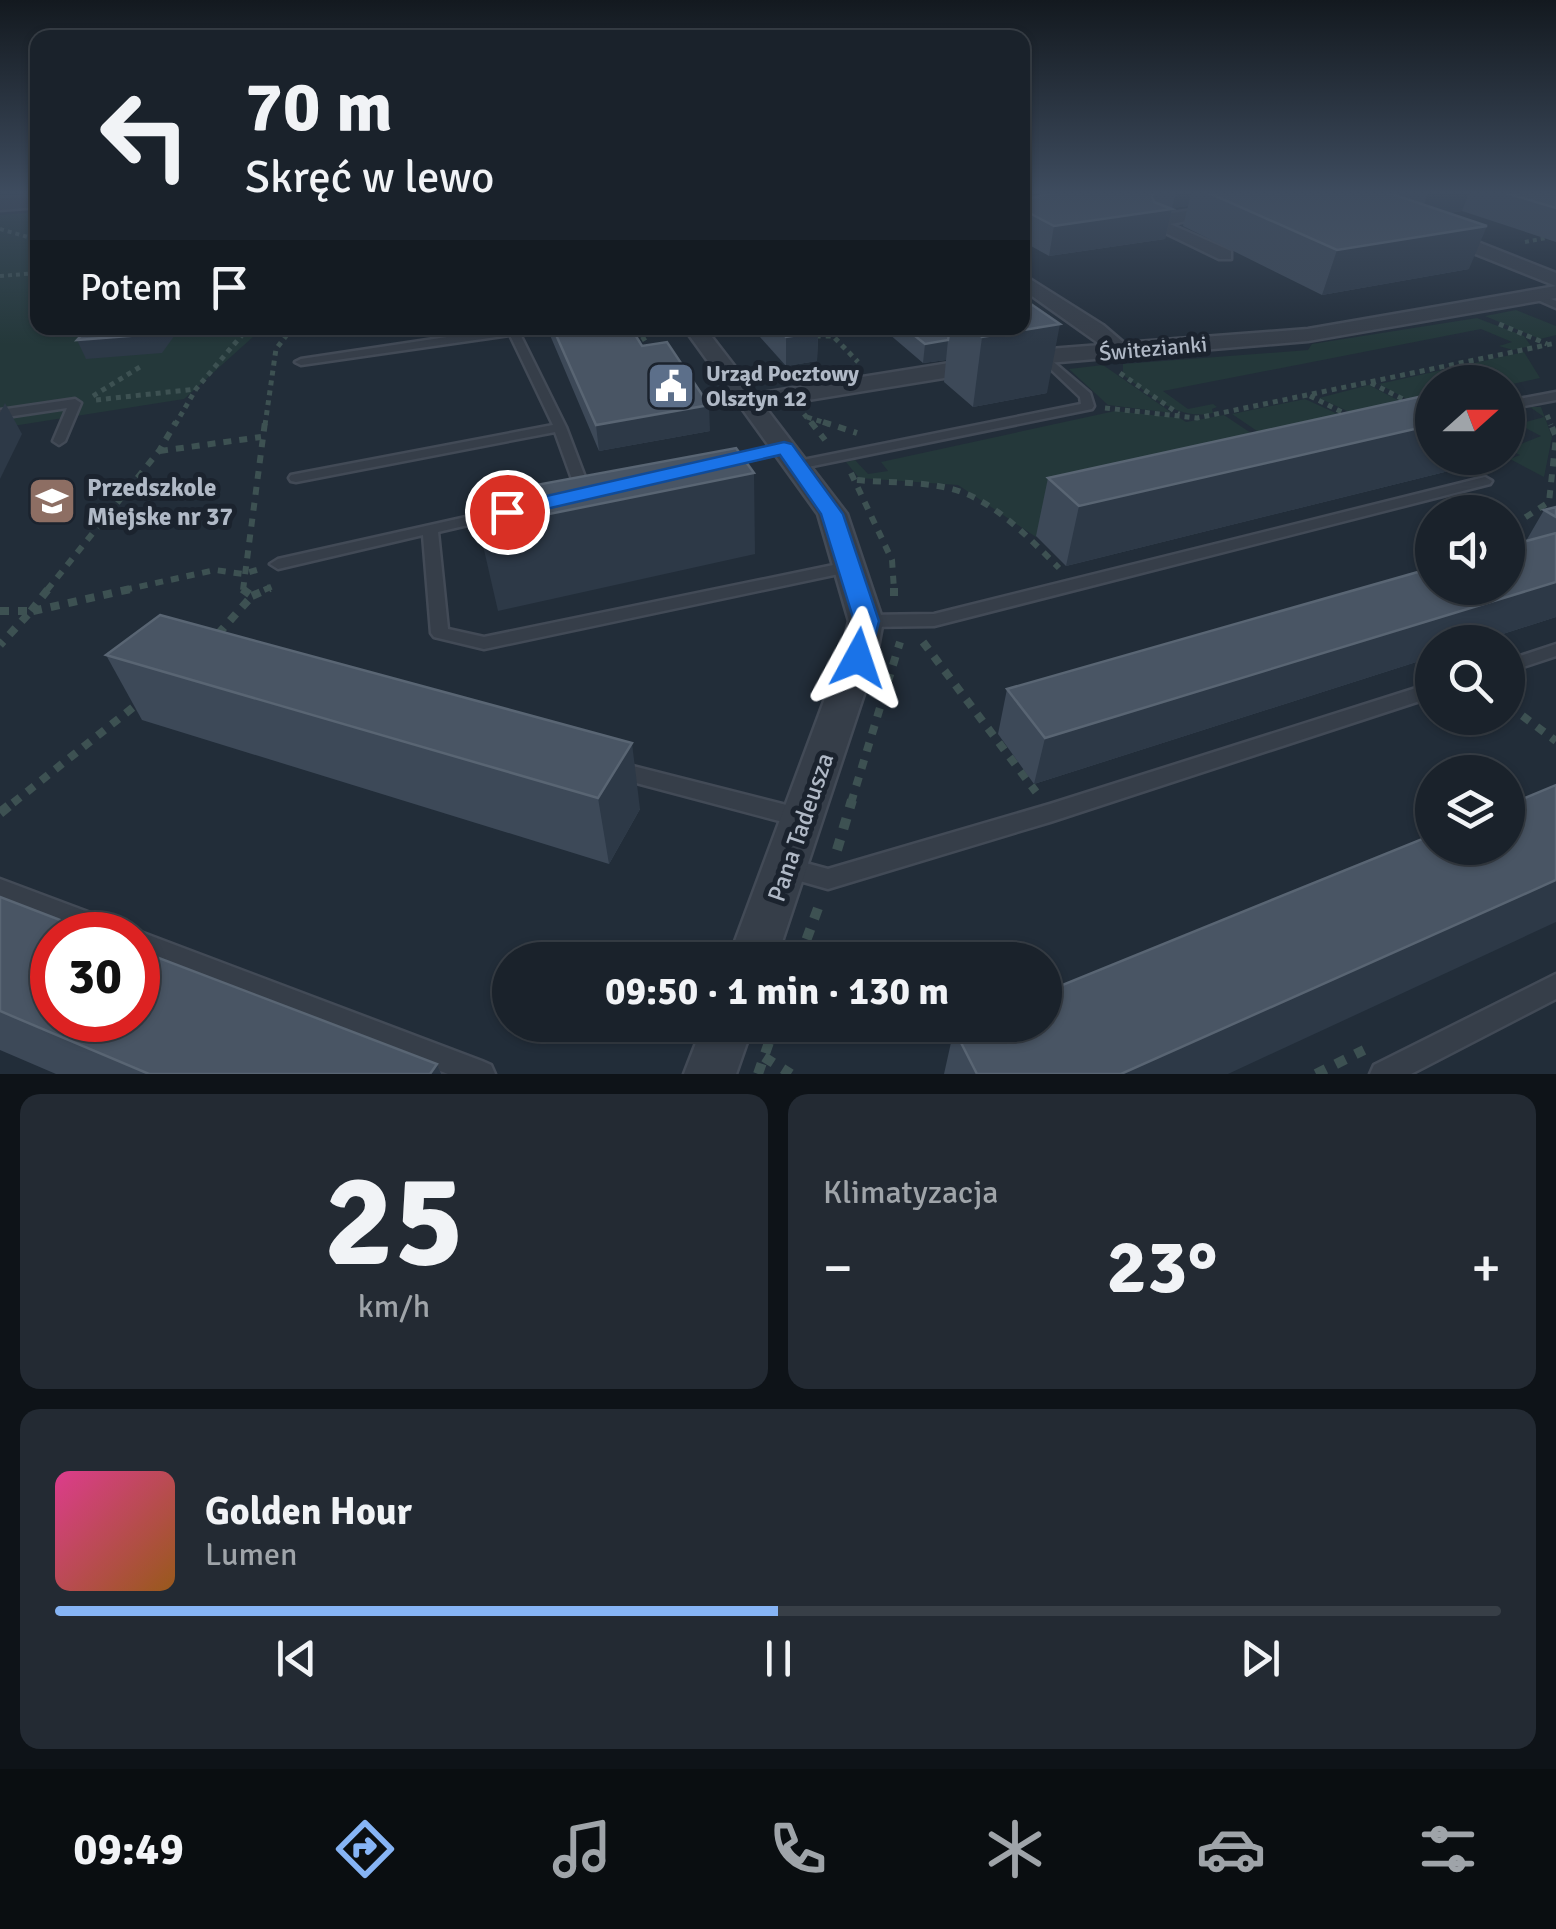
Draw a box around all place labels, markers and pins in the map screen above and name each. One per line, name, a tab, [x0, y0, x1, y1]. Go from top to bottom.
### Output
public building icon: Urząd Pocztowy Olsztyn 12	[645, 360, 697, 412]
place label: Urząd Pocztowy Olsztyn 12	[706, 360, 859, 412]
pin	[465, 470, 550, 555]
place label: Przedszkole Miejske nr 37	[87, 472, 233, 532]
school or university icon: Przedszkole Miejske nr 37	[26, 475, 78, 527]

